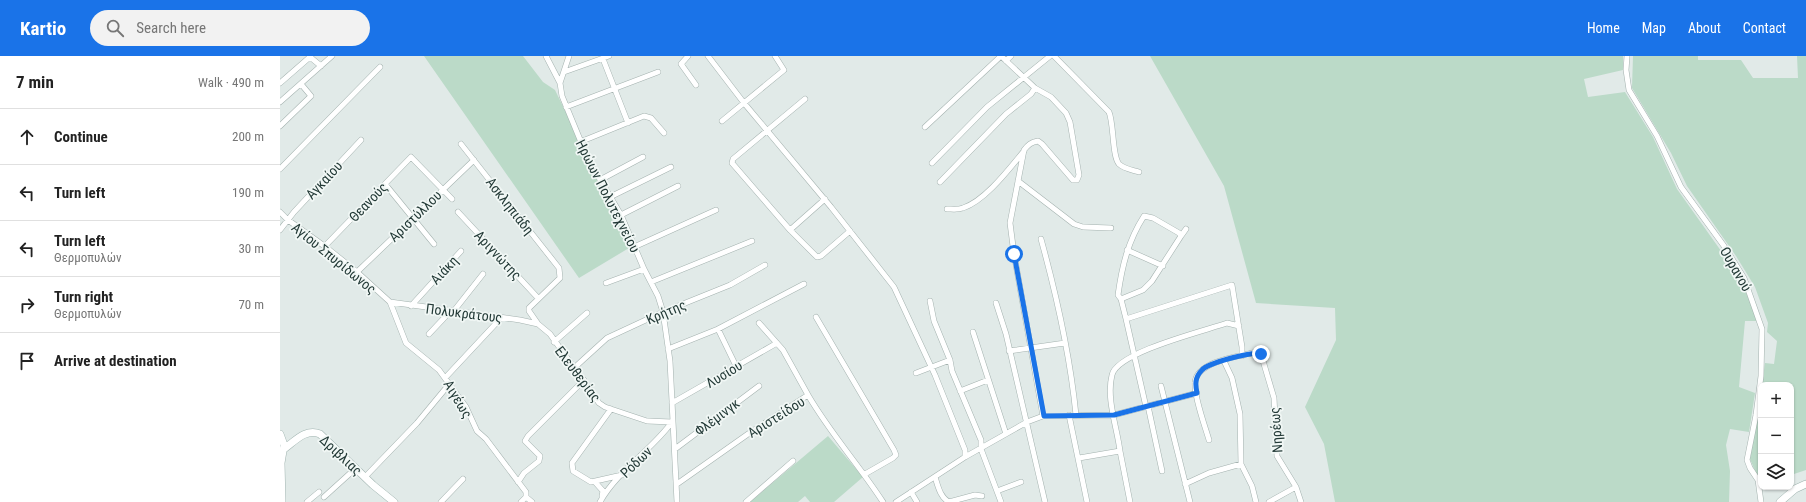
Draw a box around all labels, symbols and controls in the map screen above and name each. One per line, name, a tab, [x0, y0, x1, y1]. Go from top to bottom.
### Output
search box	[90, 10, 370, 46]
text: Kartio	[20, 17, 66, 40]
icon: search	[104, 17, 126, 39]
text: Search here	[136, 19, 206, 37]
text: Home	[1587, 20, 1620, 36]
text: Map	[1642, 20, 1666, 36]
text: About	[1688, 20, 1721, 36]
text: Contact	[1743, 20, 1786, 36]
text: 7 min	[16, 72, 54, 92]
text: Walk · 490 m	[198, 75, 264, 90]
icon: ahead	[16, 126, 38, 148]
text: Continue	[54, 128, 108, 146]
text: 200 m	[232, 129, 264, 144]
street label: Ηρώων Πολυτεχνείου	[573, 137, 643, 255]
street label: Αγκαίου	[303, 158, 346, 202]
street label: Ασκληπιάδη	[483, 174, 537, 238]
street label: Θεανούς	[346, 179, 390, 225]
icon: left	[16, 182, 38, 204]
text: Turn left	[54, 184, 105, 202]
text: 190 m	[232, 185, 264, 200]
street label: Αριστύλλου	[385, 187, 445, 245]
street label: Αγίου Σπυρίδωνος	[289, 219, 379, 297]
street label: Αριγνώτης	[471, 227, 525, 283]
text: Turn left	[54, 232, 105, 250]
icon: left	[16, 238, 38, 260]
text: 30 m	[238, 241, 264, 256]
street label: Ουρανού	[1717, 244, 1755, 294]
route start	[1005, 245, 1023, 263]
text: Θερμοπυλών	[54, 250, 121, 265]
street label: Αιάκη	[427, 252, 461, 288]
text: Turn right	[54, 288, 113, 306]
icon: right	[16, 294, 38, 316]
text: 70 m	[238, 297, 264, 312]
street label: Κρήτης	[644, 297, 688, 327]
street label: Πολυκράτους	[425, 300, 503, 326]
text: Θερμοπυλών	[54, 306, 121, 321]
street label: Ελευθερίας	[552, 343, 604, 405]
route end	[1252, 345, 1270, 363]
icon: arrive	[16, 350, 38, 372]
text: Arrive at destination	[54, 352, 177, 370]
street label: Λυσίου	[703, 357, 745, 391]
street label: Αιγέως	[440, 377, 476, 421]
map controls	[1758, 382, 1794, 490]
button: +	[1758, 382, 1794, 418]
street label: Αριστείδου	[745, 393, 808, 441]
street label: Φλέμινγκ	[691, 395, 743, 439]
street label: Νηρέως	[1266, 407, 1286, 453]
button: −	[1758, 418, 1794, 454]
street label: Δριβλιας	[317, 432, 365, 478]
street label: Ρόδων	[617, 443, 655, 481]
button: layers	[1758, 454, 1794, 490]

